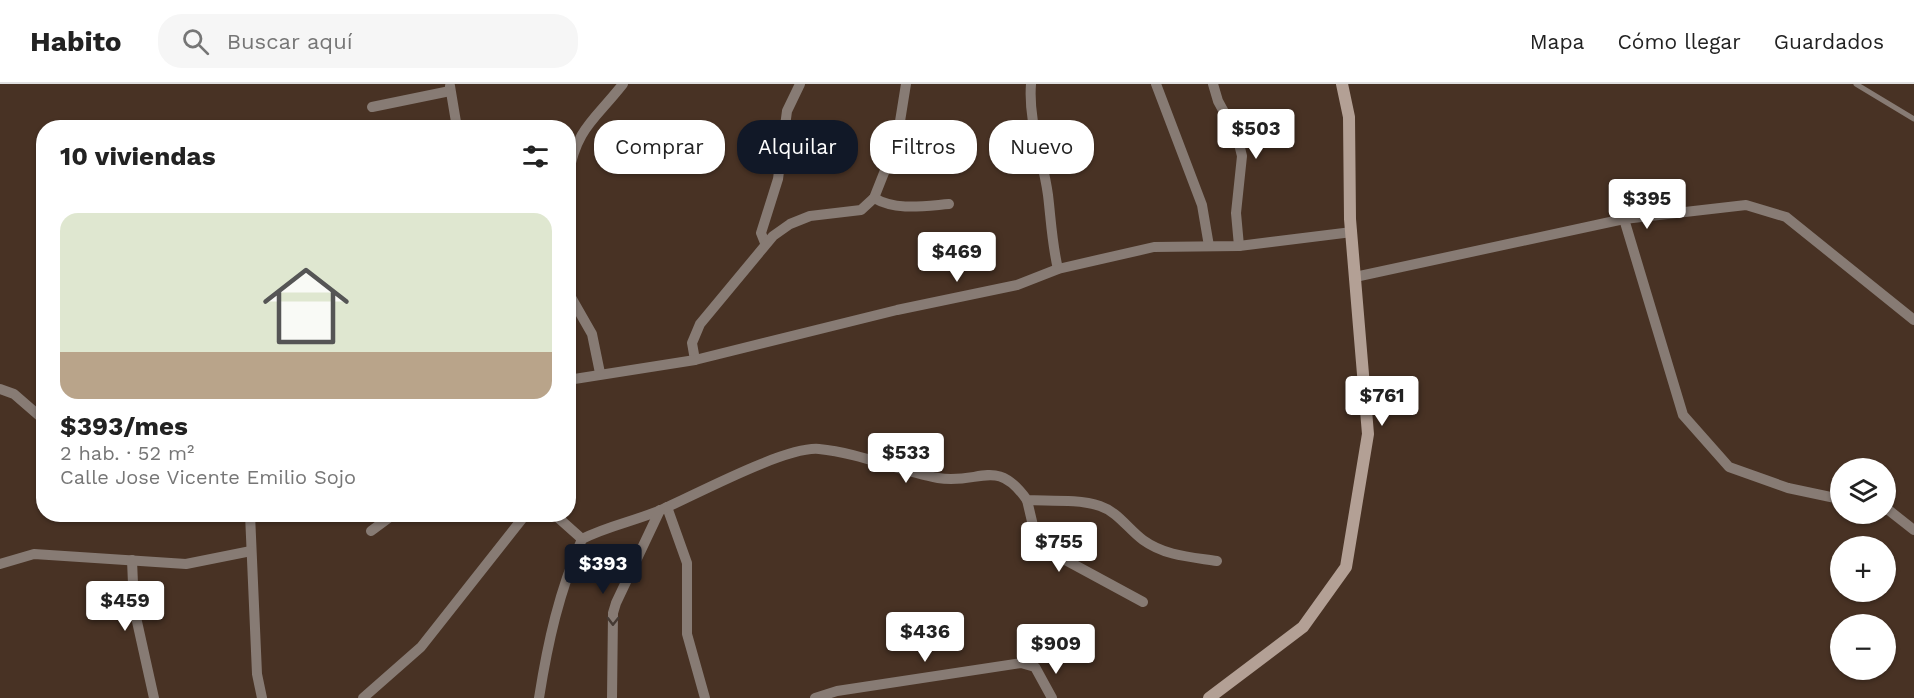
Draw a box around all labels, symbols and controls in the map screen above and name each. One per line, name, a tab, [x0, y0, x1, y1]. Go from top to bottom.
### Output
search box	[158, 14, 578, 68]
text: Habito	[30, 25, 122, 58]
icon: search	[179, 25, 212, 58]
text: Buscar aquí	[227, 29, 353, 54]
text: Mapa	[1530, 29, 1584, 54]
text: Cómo llegar	[1617, 29, 1741, 54]
text: Guardados	[1774, 29, 1884, 54]
pin: $503	[1220, 109, 1292, 160]
text: $503	[1231, 116, 1281, 140]
chip: Comprar	[594, 120, 725, 174]
chip: Alquilar	[737, 120, 858, 174]
chip: Filtros	[870, 120, 977, 174]
chip: Nuevo	[989, 120, 1094, 174]
icon: filters	[519, 140, 552, 173]
text: 10 viviendas	[60, 141, 216, 171]
pin: $395	[1611, 179, 1683, 230]
text: $395	[1623, 186, 1671, 210]
pin: $469	[921, 232, 993, 283]
text: $469	[932, 239, 982, 263]
icon: home	[252, 252, 360, 360]
pin: $761	[1346, 376, 1418, 427]
text: $761	[1359, 383, 1405, 407]
text: $393/mes	[60, 411, 188, 441]
pin: $533	[870, 433, 942, 484]
text: $533	[882, 440, 930, 464]
text: 2 hab. · 52 m²	[60, 441, 194, 465]
map controls	[1830, 458, 1896, 680]
button: layers	[1830, 458, 1896, 524]
text: Calle Jose Vicente Emilio Sojo	[60, 465, 356, 489]
pin: $755	[1023, 522, 1095, 573]
text: $755	[1035, 529, 1083, 553]
button: +	[1830, 536, 1896, 602]
pin: $393	[567, 544, 639, 595]
text: $393	[579, 551, 627, 575]
pin: $459	[89, 581, 161, 632]
text: $459	[100, 588, 150, 612]
pin: $436	[889, 612, 961, 663]
button: −	[1830, 614, 1896, 680]
one-way arrow	[607, 617, 619, 626]
text: $436	[900, 619, 950, 643]
pin: $909	[1020, 624, 1092, 675]
text: $909	[1031, 631, 1081, 655]

